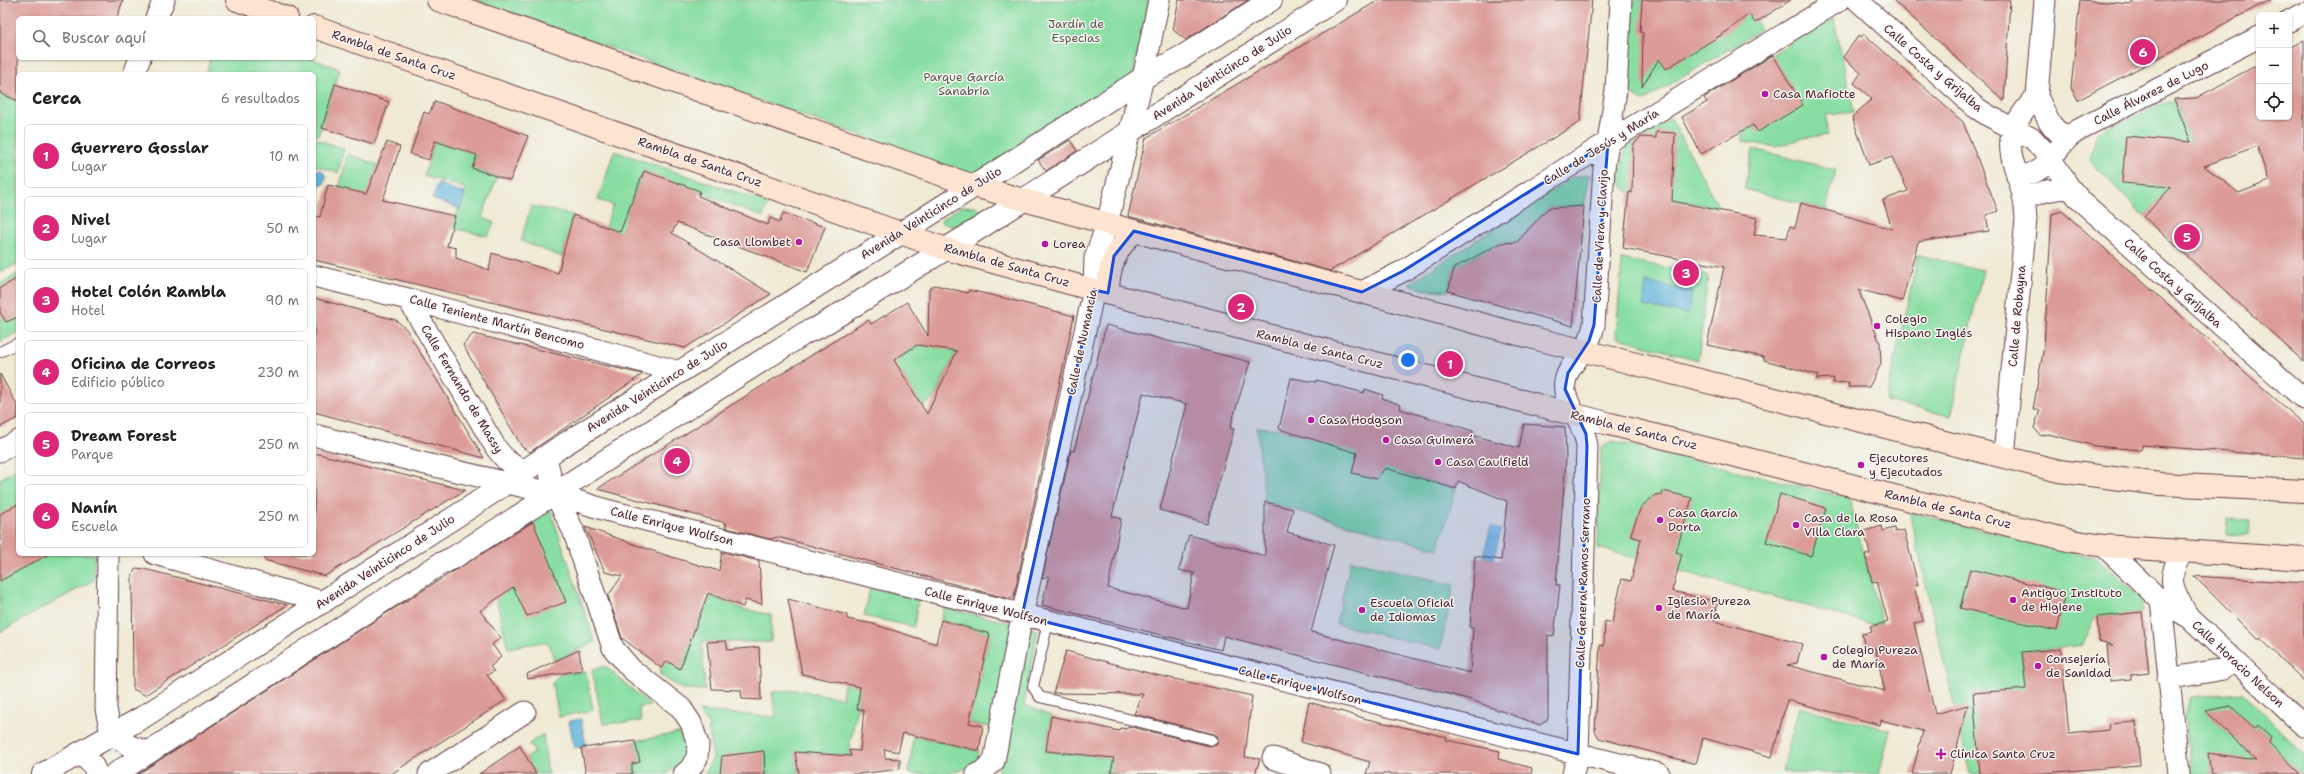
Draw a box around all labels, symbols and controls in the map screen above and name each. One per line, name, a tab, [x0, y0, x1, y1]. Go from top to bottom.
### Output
map controls	[2256, 12, 2292, 120]
button: +	[2256, 12, 2292, 48]
search box	[16, 16, 316, 60]
park label: Jardín de Especias	[1048, 16, 1104, 46]
street label: Calle Costa y Grijalba	[1880, 20, 1986, 116]
street label: Avenida Veinticinco de Julio	[1149, 22, 1295, 124]
street label: Rambla de Santa Cruz	[330, 26, 458, 84]
icon: search	[30, 27, 52, 49]
text: Buscar aquí	[62, 28, 146, 48]
pin: 6	[2130, 37, 2156, 67]
button: −	[2256, 48, 2292, 84]
street label: Calle Álvarez de Lugo	[2091, 57, 2211, 129]
park label: Parque García Sanabria	[923, 69, 1005, 99]
button: locate	[2256, 84, 2292, 120]
place label: Casa Mafiotte	[1773, 86, 1856, 102]
text: Cerca	[32, 87, 81, 109]
marker: Casa Mafiotte	[1760, 89, 1770, 99]
text: 6 resultados	[221, 90, 300, 107]
street label: Calle de Jesús y María	[1540, 105, 1662, 189]
street label: Rambla de Santa Cruz	[636, 133, 764, 191]
text: Guerrero Gosslar	[71, 138, 209, 158]
text: 1	[43, 148, 49, 165]
text: 10 m	[269, 148, 299, 165]
text: Lugar	[71, 158, 107, 175]
street label: Avenida Veinticinco de Julio	[857, 163, 1005, 263]
street label: Calle de Viera y Clavijo	[1588, 169, 1612, 303]
text: Nivel	[71, 210, 110, 230]
text: 2	[41, 220, 51, 237]
text: 50 m	[266, 220, 299, 237]
pin: 5	[2174, 222, 2200, 252]
text: Lugar	[71, 230, 107, 247]
place label: Casa Llombet	[713, 234, 791, 250]
street label: Calle Costa y Grijalba	[2121, 235, 2226, 332]
place label: Lorea	[1053, 236, 1086, 252]
marker: Casa Llombet	[794, 237, 804, 247]
street label: Rambla de Santa Cruz	[942, 239, 1072, 291]
marker: Lorea	[1040, 239, 1050, 249]
pin: 3	[1673, 258, 1699, 288]
street label: Calle de Robayna	[2005, 264, 2029, 368]
text: Hotel Colón Rambla	[71, 282, 226, 302]
street label: Calle de Numancia	[1063, 287, 1101, 397]
street label: Calle Teniente Martín Bencomo	[408, 291, 586, 353]
text: 3	[41, 292, 51, 309]
text: 90 m	[265, 292, 299, 309]
pin: 2	[1228, 292, 1254, 322]
text: Hotel	[71, 302, 105, 319]
place label: Colegio Hispano Inglés	[1885, 311, 1972, 341]
marker: Colegio Hispano Inglés	[1872, 321, 1882, 331]
street label: Calle Fernando de Massy	[417, 322, 507, 456]
street label: Rambla de Santa Cruz	[1255, 325, 1385, 373]
street label: Avenida Veinticinco de Julio	[583, 336, 731, 436]
pin: 1	[1437, 349, 1463, 379]
your location	[1398, 350, 1418, 370]
text: Oficina de Correos	[71, 354, 216, 374]
text: 4	[41, 364, 51, 381]
text: 230 m	[257, 364, 299, 381]
text: Edificio público	[71, 374, 165, 391]
street label: Rambla de Santa Cruz	[1569, 406, 1699, 454]
place label: Casa Hodgson	[1319, 412, 1402, 428]
marker: Casa Hodgson	[1306, 415, 1316, 425]
text: Dream Forest	[71, 426, 177, 446]
place label: Casa Guimerá	[1394, 432, 1475, 448]
marker: Casa Guimerá	[1381, 435, 1391, 445]
text: 5	[42, 436, 50, 453]
text: 250 m	[258, 436, 299, 453]
text: Parque	[71, 446, 114, 463]
pin: 4	[664, 446, 690, 476]
place label: Ejecutores y Ejecutados	[1869, 450, 1943, 480]
place label: Casa Caulfield	[1446, 454, 1529, 470]
marker: Casa Caulfield	[1433, 457, 1443, 467]
marker: Ejecutores y Ejecutados	[1856, 460, 1866, 470]
street label: Rambla de Santa Cruz	[1883, 485, 2013, 533]
text: Nanín	[71, 498, 117, 518]
street label: Calle General Ramos Serrano	[1572, 498, 1594, 668]
street label: Calle Enrique Wolfson	[609, 503, 735, 549]
place label: Casa García Dorta	[1668, 505, 1738, 535]
text: 6	[41, 508, 51, 525]
text: 250 m	[258, 508, 299, 525]
place label: Casa de la Rosa Villa Clara	[1804, 510, 1898, 540]
street label: Avenida Veinticinco de Julio	[312, 511, 458, 613]
marker: Casa García Dorta	[1655, 515, 1665, 525]
text: Escuela	[71, 518, 118, 535]
marker: Casa de la Rosa Villa Clara	[1791, 520, 1801, 530]
street label: Calle Enrique Wolfson	[923, 583, 1049, 629]
place label: Antiguo Instituto de Higiene	[2021, 585, 2122, 615]
place label: Iglesia Pureza de María	[1667, 593, 1751, 623]
place label: Escuela Oficial de Idiomas	[1370, 595, 1454, 625]
marker: Antiguo Instituto de Higiene	[2008, 595, 2018, 605]
marker: Iglesia Pureza de María	[1654, 603, 1664, 613]
marker: Escuela Oficial de Idiomas	[1357, 605, 1367, 615]
street label: Calle Horacio Nelson	[2188, 617, 2288, 711]
place label: Colegio Pureza de María	[1832, 642, 1918, 672]
place label: Consejería de Sanidad	[2046, 651, 2112, 681]
marker: Colegio Pureza de María	[1819, 652, 1829, 662]
marker: Consejería de Sanidad	[2033, 661, 2043, 671]
street label: Calle Enrique Wolfson	[1237, 662, 1363, 708]
place label: Clínica Santa Cruz	[1950, 746, 2056, 762]
marker: Clínica Santa Cruz	[1935, 748, 1947, 760]

